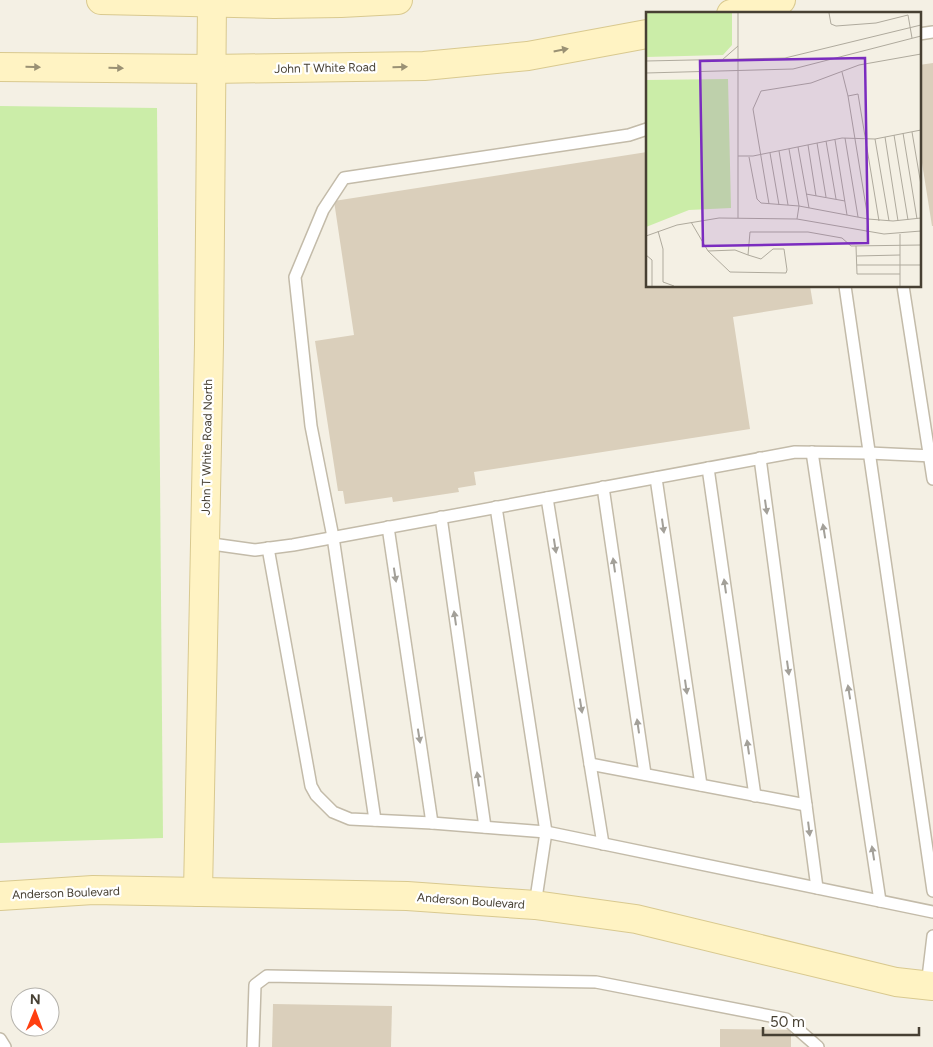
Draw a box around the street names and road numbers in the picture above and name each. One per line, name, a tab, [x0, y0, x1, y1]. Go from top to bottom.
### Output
street label: John T White Road	[274, 60, 376, 76]
street label: John T White Road North	[199, 378, 215, 515]
street label: Anderson Boulevard	[12, 884, 120, 902]
street label: Anderson Boulevard	[417, 890, 525, 912]

